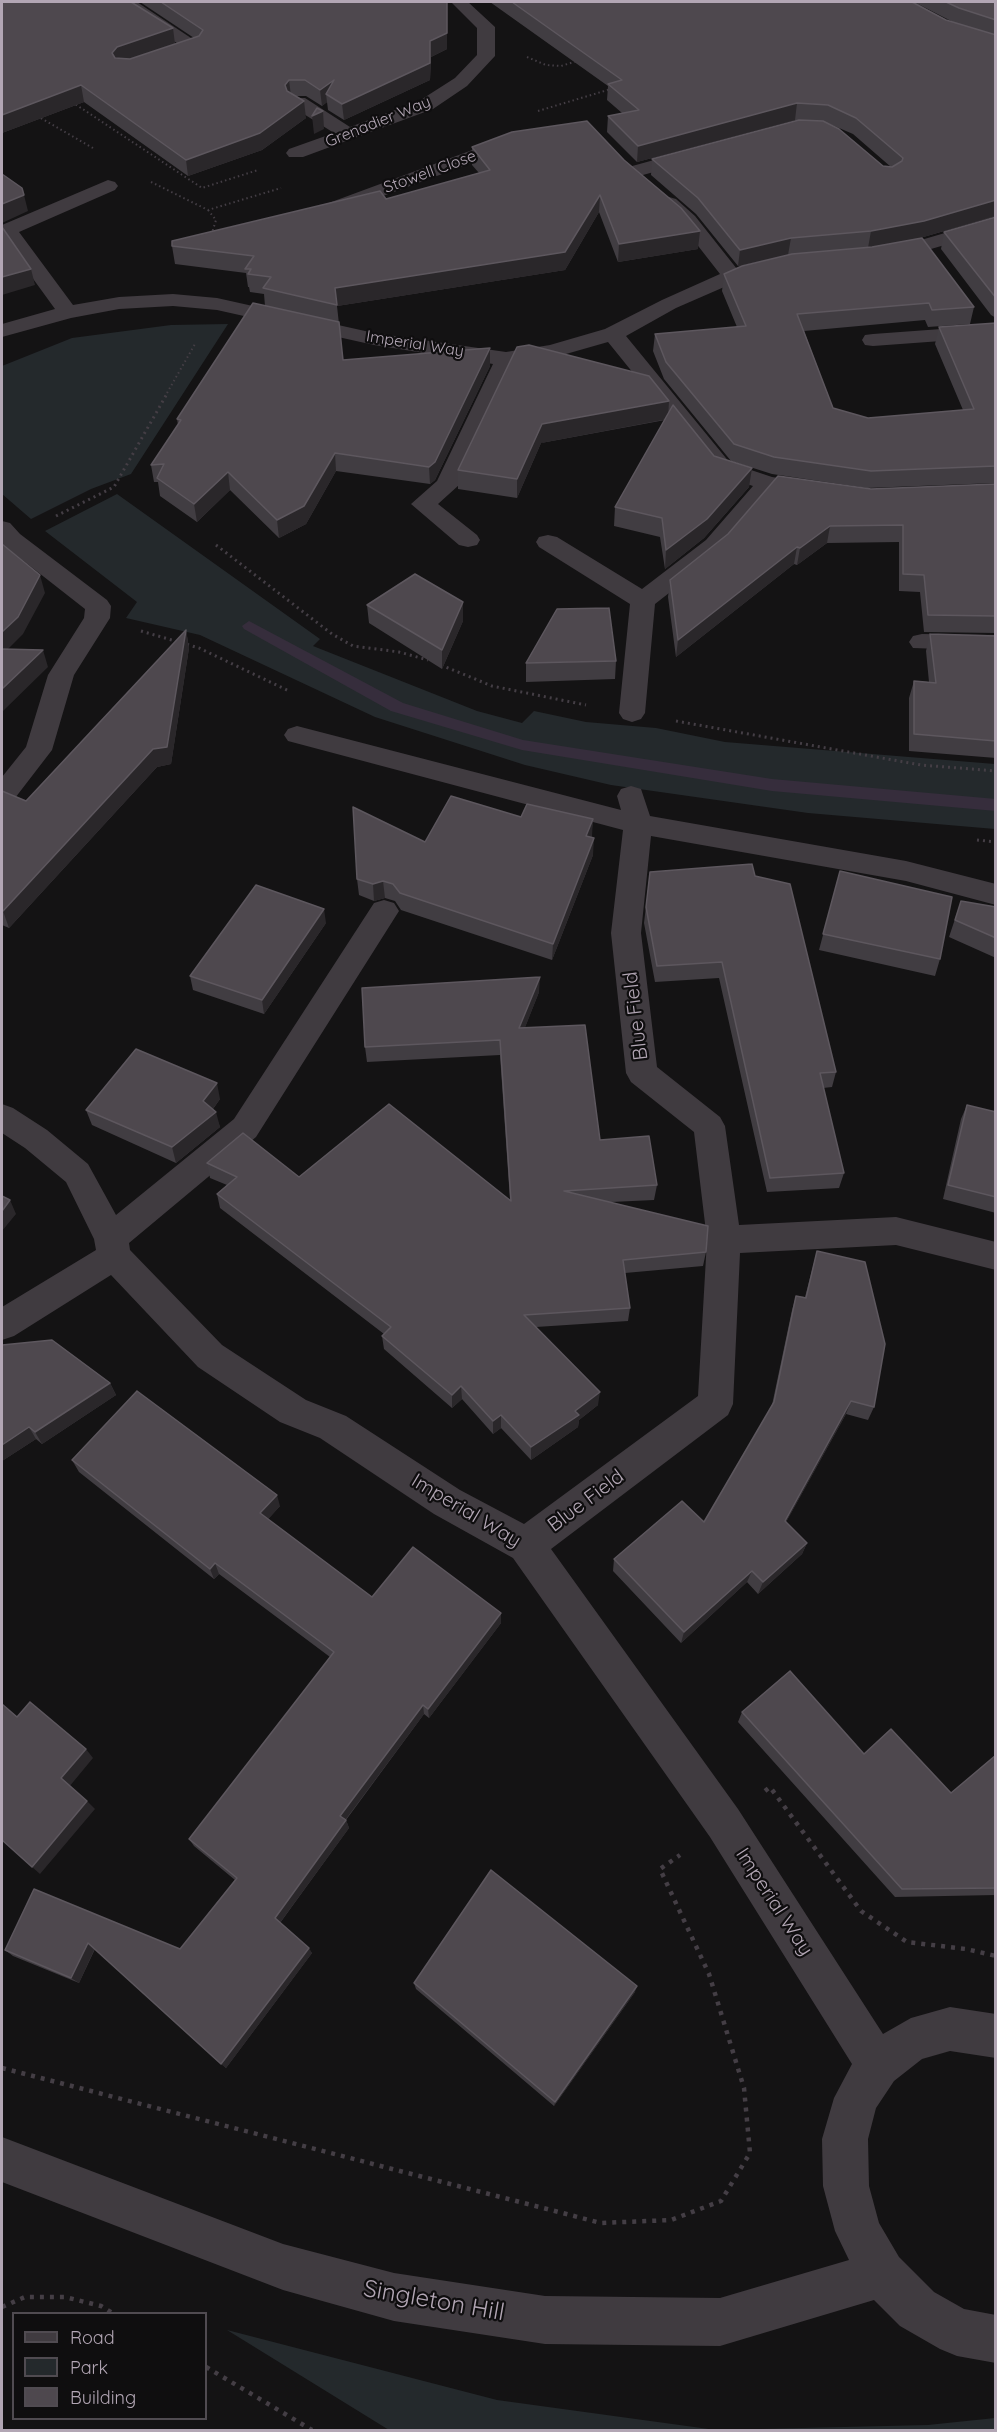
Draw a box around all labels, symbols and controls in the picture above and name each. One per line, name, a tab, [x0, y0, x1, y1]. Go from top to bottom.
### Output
street label: Grenadier Way	[323, 92, 433, 152]
street label: Stowell Close	[381, 146, 479, 198]
street label: Imperial Way	[365, 327, 465, 361]
street label: Blue Field	[619, 970, 653, 1062]
street label: Blue Field	[543, 1465, 629, 1537]
street label: Imperial Way	[407, 1469, 525, 1553]
street label: Imperial Way	[730, 1844, 818, 1960]
street label: Singleton Hill	[361, 2274, 507, 2328]
legend	[12, 2312, 207, 2420]
text: Road	[70, 2326, 115, 2349]
text: Park	[70, 2356, 108, 2379]
text: Building	[70, 2386, 136, 2409]

